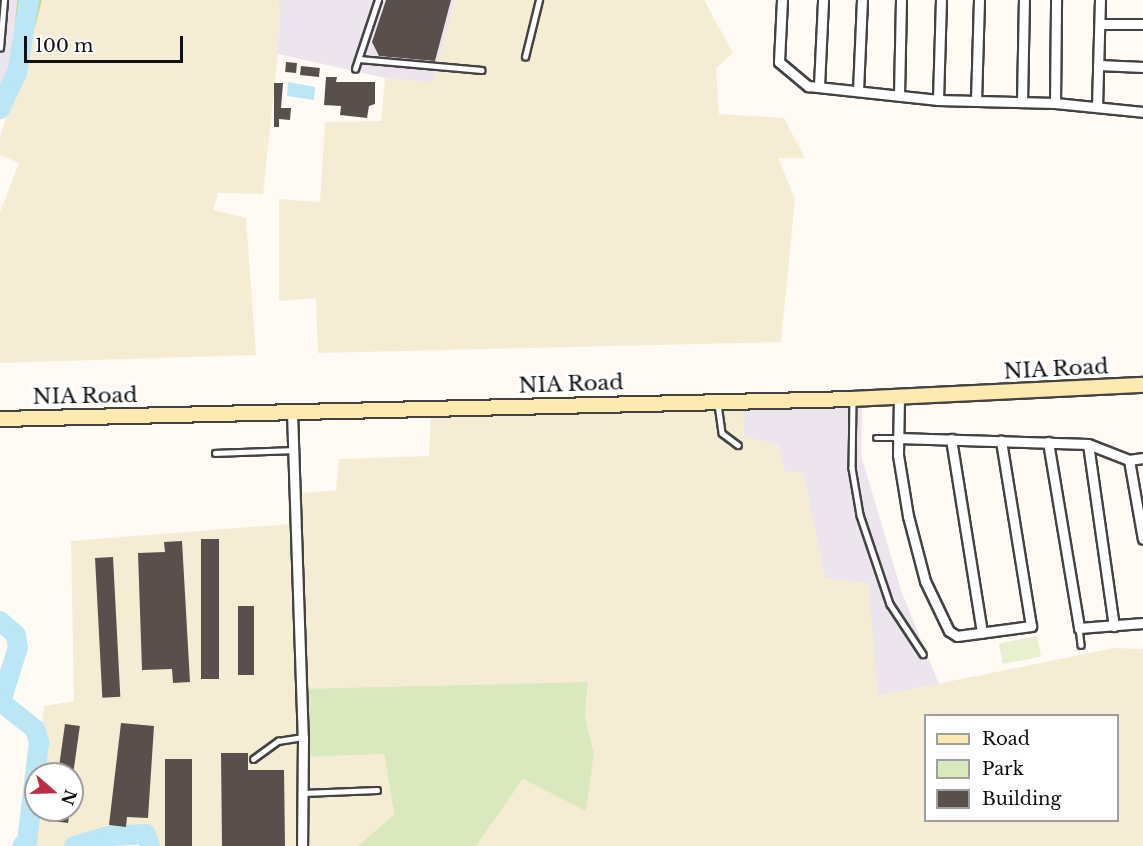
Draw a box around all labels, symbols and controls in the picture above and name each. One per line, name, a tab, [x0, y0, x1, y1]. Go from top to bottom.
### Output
scale bar	[27, 24, 186, 62]
text: 100 m	[35, 35, 93, 57]
street label: NIA Road	[1003, 354, 1109, 384]
street label: NIA Road	[518, 370, 624, 398]
street label: NIA Road	[32, 382, 138, 410]
legend	[924, 714, 1119, 822]
text: Road	[982, 728, 1030, 750]
text: Park	[982, 758, 1024, 780]
north arrow	[24, 762, 84, 822]
text: N	[57, 787, 81, 808]
text: Building	[982, 788, 1061, 810]

